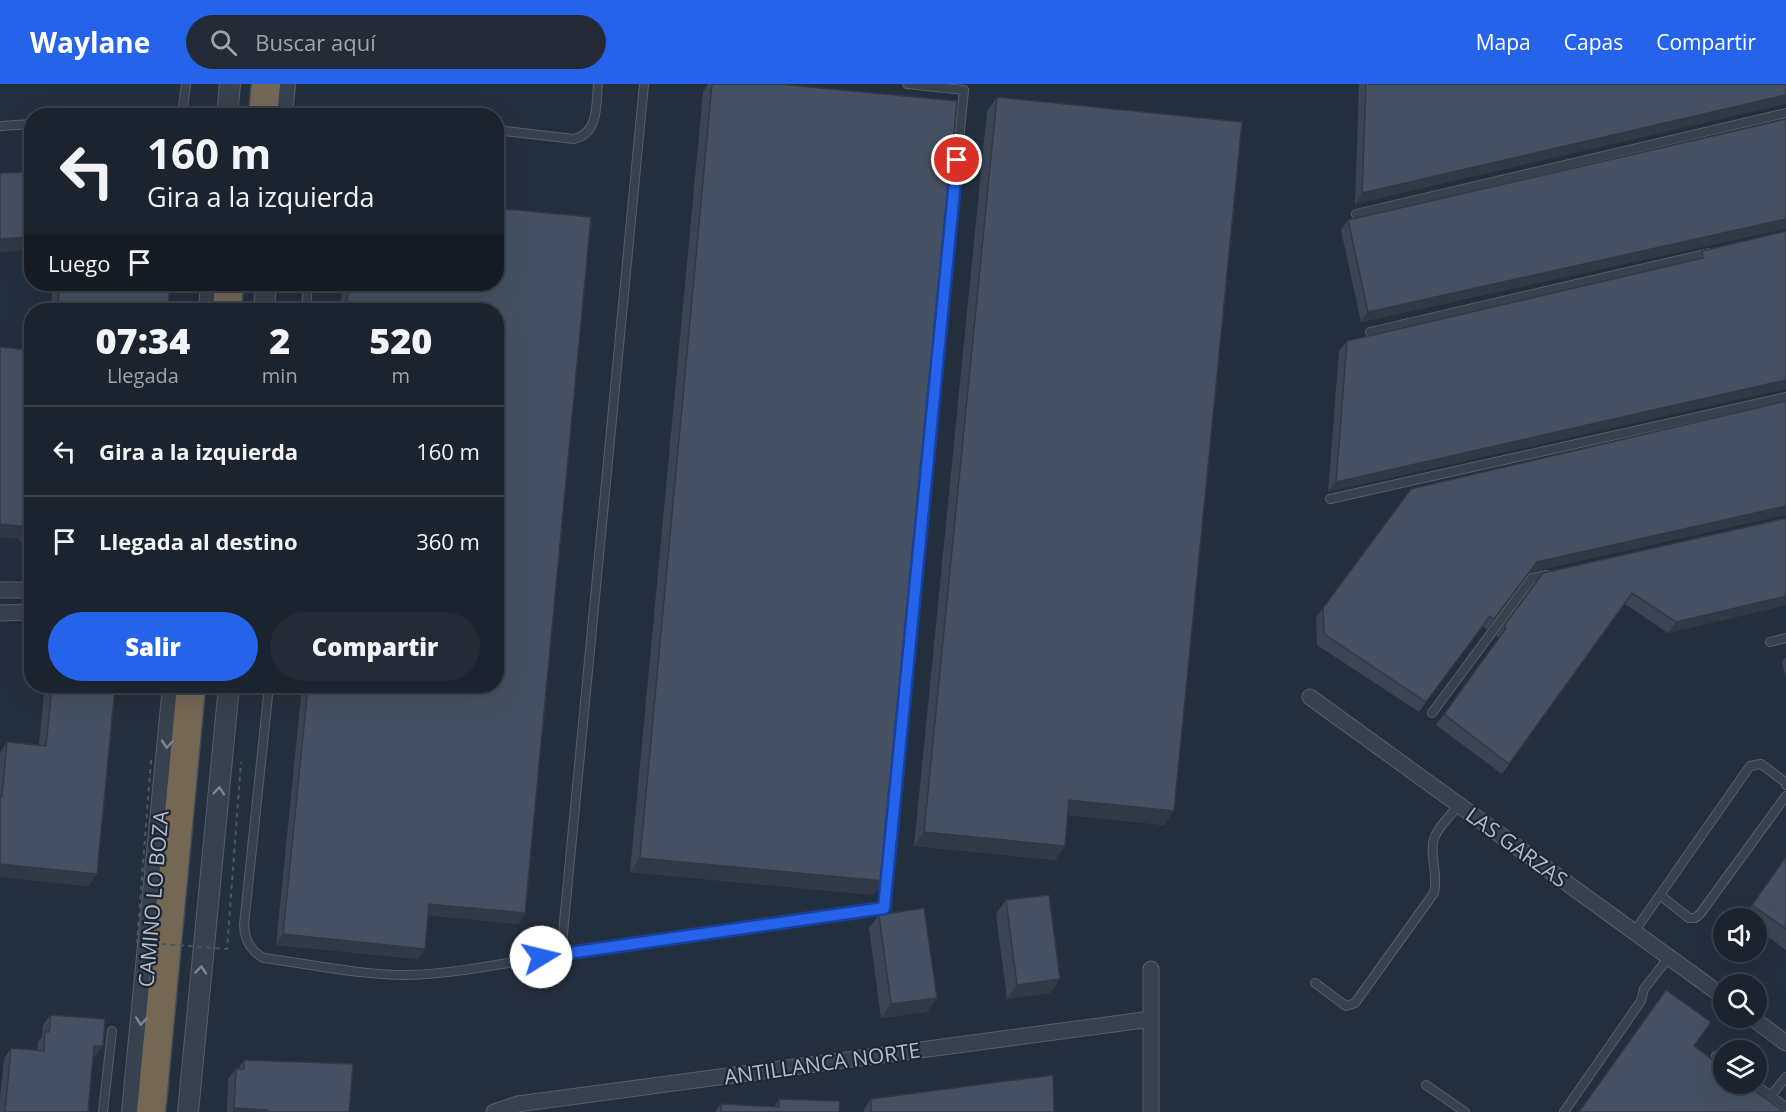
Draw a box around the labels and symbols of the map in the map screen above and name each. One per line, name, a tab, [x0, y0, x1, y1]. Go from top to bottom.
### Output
pin	[931, 134, 982, 185]
one-way arrow	[161, 739, 174, 748]
one-way arrow	[212, 787, 225, 796]
street label: LAS GARZAS	[1460, 801, 1574, 893]
street label: CAMINO LO BOZA	[131, 809, 175, 988]
position arrow	[509, 925, 573, 989]
one-way arrow	[194, 966, 207, 975]
one-way arrow	[135, 1017, 148, 1026]
street label: ANTILLANCA NORTE	[722, 1035, 922, 1091]

